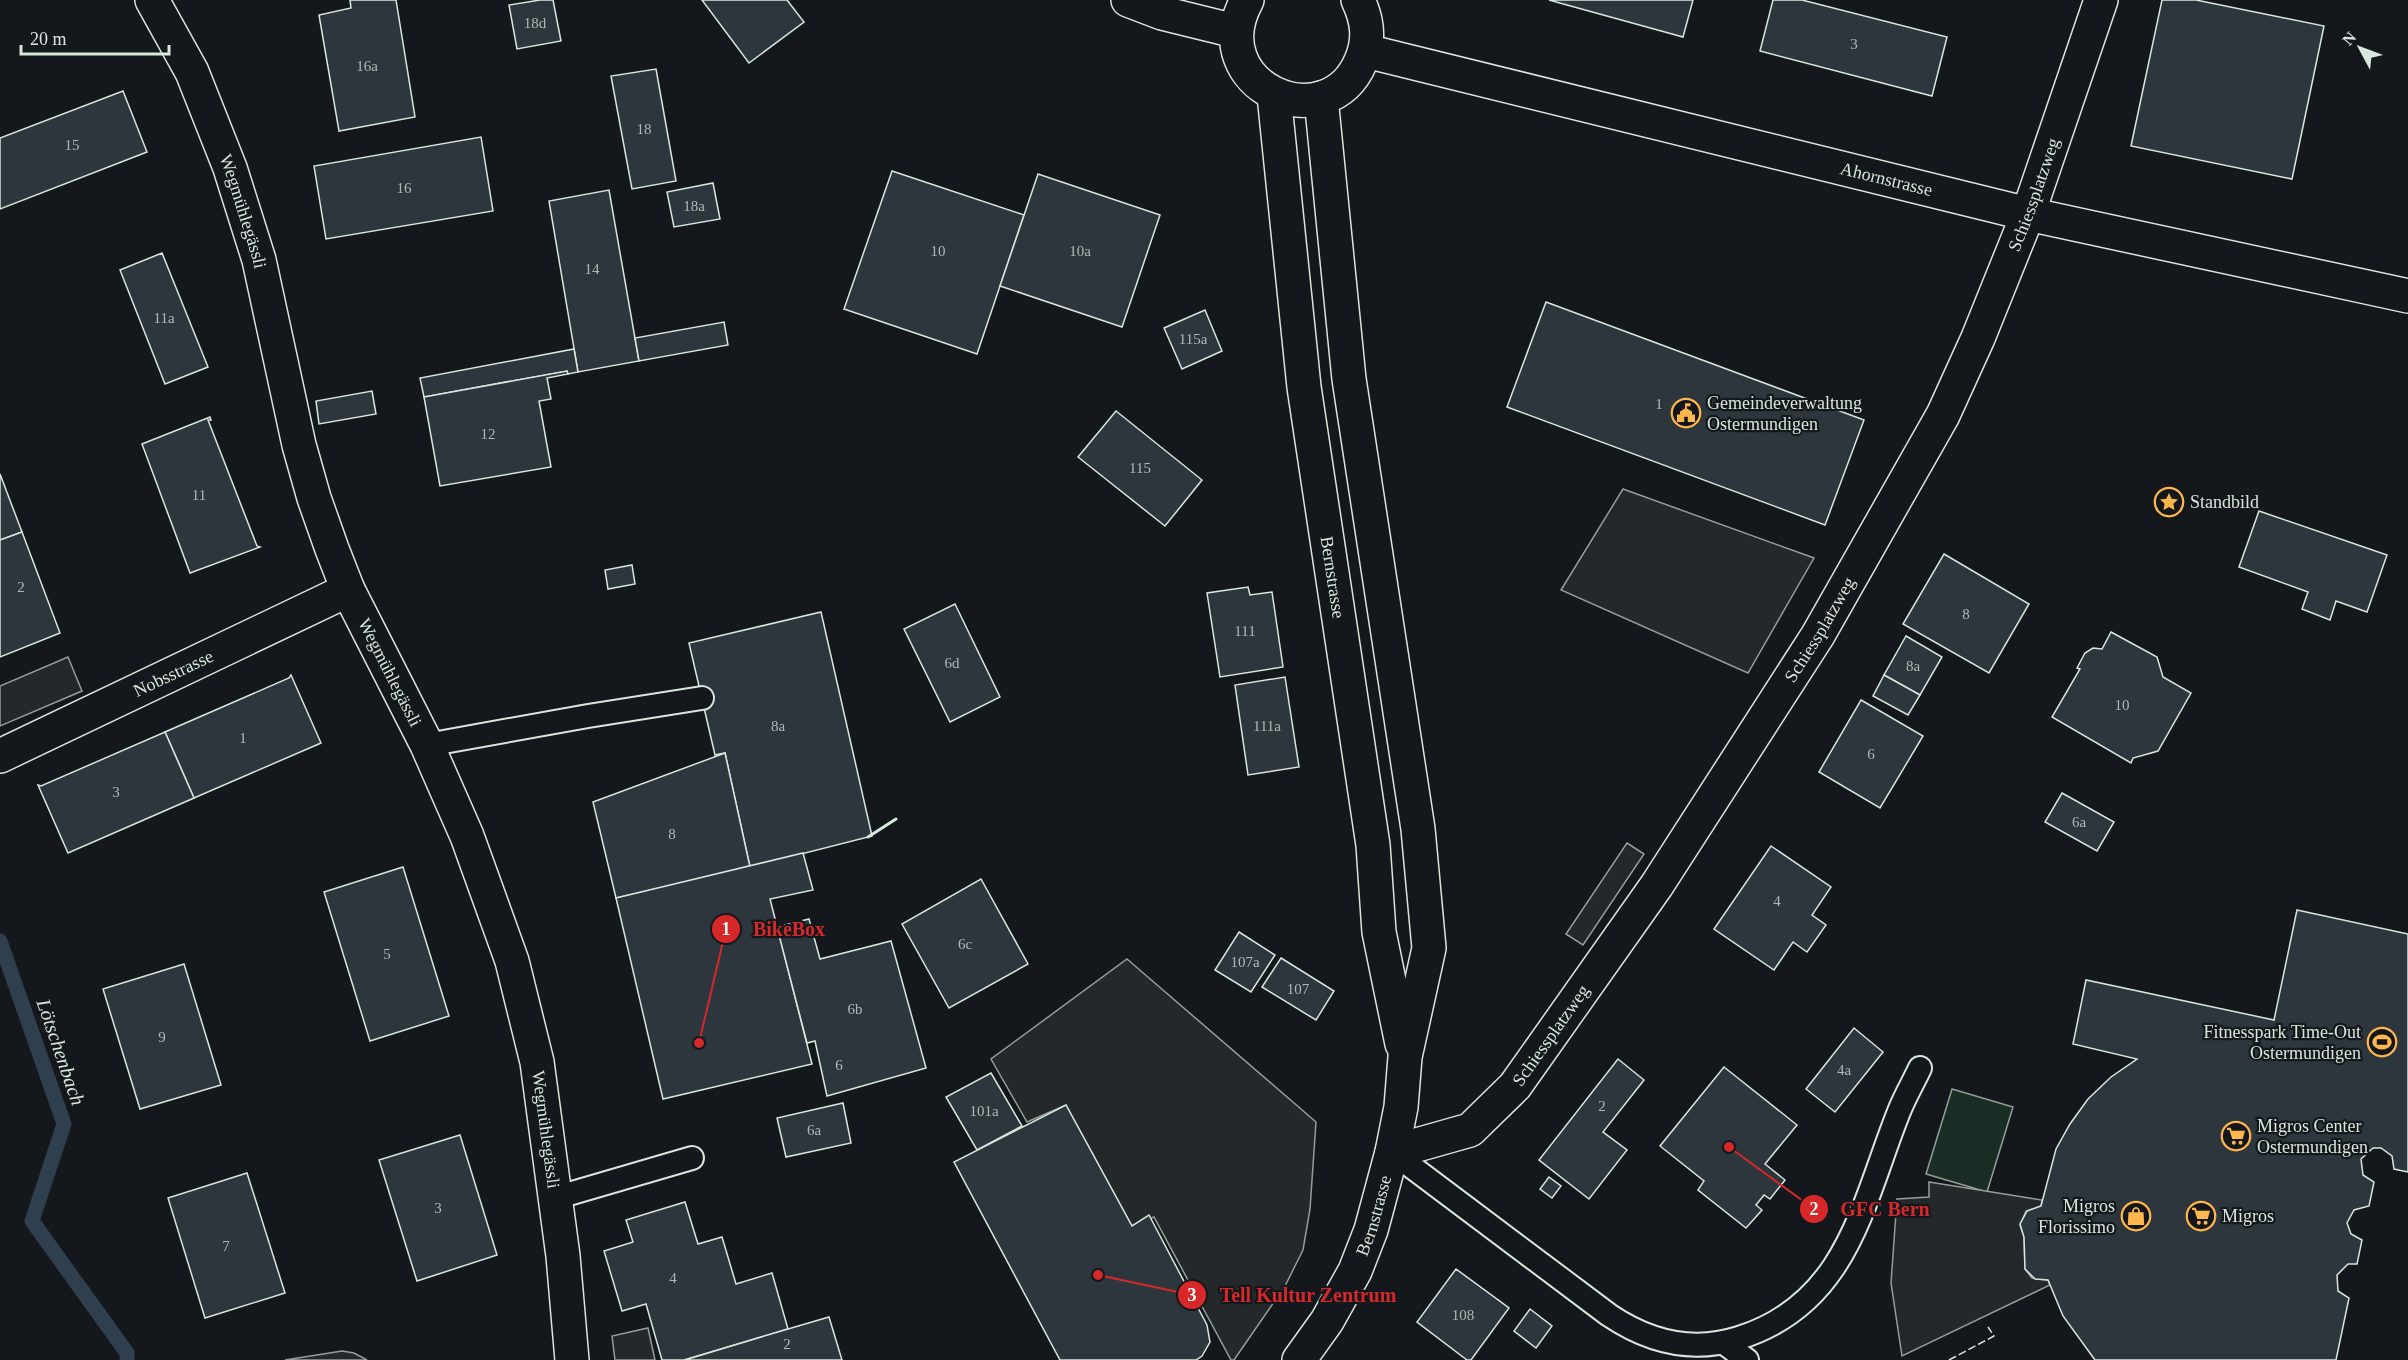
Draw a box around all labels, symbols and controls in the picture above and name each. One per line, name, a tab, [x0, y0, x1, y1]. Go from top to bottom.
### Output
house number: 18d	[524, 15, 547, 31]
scale bar	[21, 18, 170, 56]
north arrow	[2330, 18, 2390, 78]
text: N	[2339, 28, 2360, 48]
text: 20 m	[30, 29, 67, 49]
house number: 3	[1850, 36, 1858, 52]
house number: 16a	[356, 58, 378, 74]
house number: 18	[637, 121, 652, 137]
street label: Schiessplatzweg	[2004, 135, 2063, 254]
house number: 15	[65, 137, 80, 153]
street label: Wegmühlegässli	[216, 151, 271, 270]
street label: Ahornstrasse	[1838, 158, 1935, 200]
house number: 16	[397, 180, 412, 196]
house number: 18a	[683, 198, 705, 214]
house number: 10	[931, 243, 946, 259]
house number: 10a	[1069, 243, 1091, 259]
house number: 14	[585, 261, 600, 277]
house number: 11a	[153, 310, 175, 326]
house number: 115a	[1179, 331, 1208, 347]
place label: Gemeindeverwaltung Ostermundigen	[1707, 393, 1862, 434]
house number: 1	[1655, 396, 1663, 412]
public building icon: Gemeindeverwaltung Ostermundigen	[1670, 397, 1702, 429]
house number: 12	[481, 426, 496, 442]
house number: 115	[1129, 460, 1151, 476]
place icon: Standbild	[2153, 486, 2185, 518]
house number: 11	[192, 487, 206, 503]
place label: Standbild	[2190, 492, 2259, 512]
street label: Bernstrasse	[1317, 535, 1349, 620]
street label: Schiessplatzweg	[1780, 573, 1859, 686]
house number: 2	[17, 579, 25, 595]
house number: 8	[1962, 606, 1970, 622]
street label: Wegmühlegässli	[354, 615, 426, 730]
house number: 111	[1234, 623, 1256, 639]
street label: Nobsstrasse	[130, 646, 216, 701]
house number: 6d	[945, 655, 960, 671]
house number: 8a	[1906, 658, 1920, 674]
house number: 10	[2115, 697, 2130, 713]
house number: 8a	[771, 718, 785, 734]
house number: 111a	[1253, 718, 1281, 734]
house number: 1	[239, 730, 247, 746]
house number: 6	[1867, 746, 1875, 762]
house number: 3	[112, 784, 120, 800]
house number: 6a	[2072, 814, 2086, 830]
house number: 8	[668, 826, 676, 842]
house number: 4	[1773, 893, 1781, 909]
callout: BikeBox	[711, 910, 837, 948]
text: BikeBox	[753, 918, 825, 940]
text: 1	[722, 919, 731, 939]
house number: 6c	[958, 936, 972, 952]
house number: 5	[383, 946, 391, 962]
house number: 107a	[1230, 954, 1260, 970]
house number: 107	[1287, 981, 1310, 997]
street label: Schiessplatzweg	[1508, 981, 1593, 1090]
water label: Lötschenbach	[32, 995, 89, 1108]
house number: 6b	[848, 1001, 863, 1017]
place label: Fitnesspark Time-Out Ostermundigen	[2203, 1022, 2361, 1063]
sports icon: Fitnesspark Time-Out Ostermundigen	[2366, 1026, 2398, 1058]
house number: 9	[158, 1029, 166, 1045]
house number: 6	[835, 1057, 843, 1073]
house number: 4a	[1837, 1062, 1851, 1078]
street label: Wegmühlegässli	[528, 1069, 564, 1190]
house number: 2	[1598, 1098, 1606, 1114]
house number: 101a	[969, 1103, 999, 1119]
place label: Migros Center Ostermundigen	[2257, 1116, 2368, 1157]
supermarket icon: Migros Center Ostermundigen	[2220, 1120, 2252, 1152]
house number: 6a	[807, 1122, 821, 1138]
street label: Bernstrasse	[1352, 1173, 1395, 1259]
callout: GFC Bern	[1799, 1190, 1942, 1228]
place label: Migros Florissimo	[2038, 1196, 2115, 1237]
text: GFC Bern	[1840, 1198, 1930, 1220]
text: 2	[1810, 1199, 1819, 1219]
house number: 3	[434, 1200, 442, 1216]
shop icon: Migros Florissimo	[2120, 1200, 2152, 1232]
supermarket icon: Migros	[2185, 1200, 2217, 1232]
place label: Migros	[2222, 1206, 2274, 1226]
house number: 7	[222, 1238, 230, 1254]
house number: 4	[669, 1270, 677, 1286]
callout: Tell Kultur Zentrum	[1177, 1276, 1408, 1314]
text: Tell Kultur Zentrum	[1220, 1284, 1397, 1306]
text: 3	[1188, 1285, 1197, 1305]
house number: 108	[1452, 1307, 1474, 1323]
house number: 2	[783, 1336, 791, 1352]

